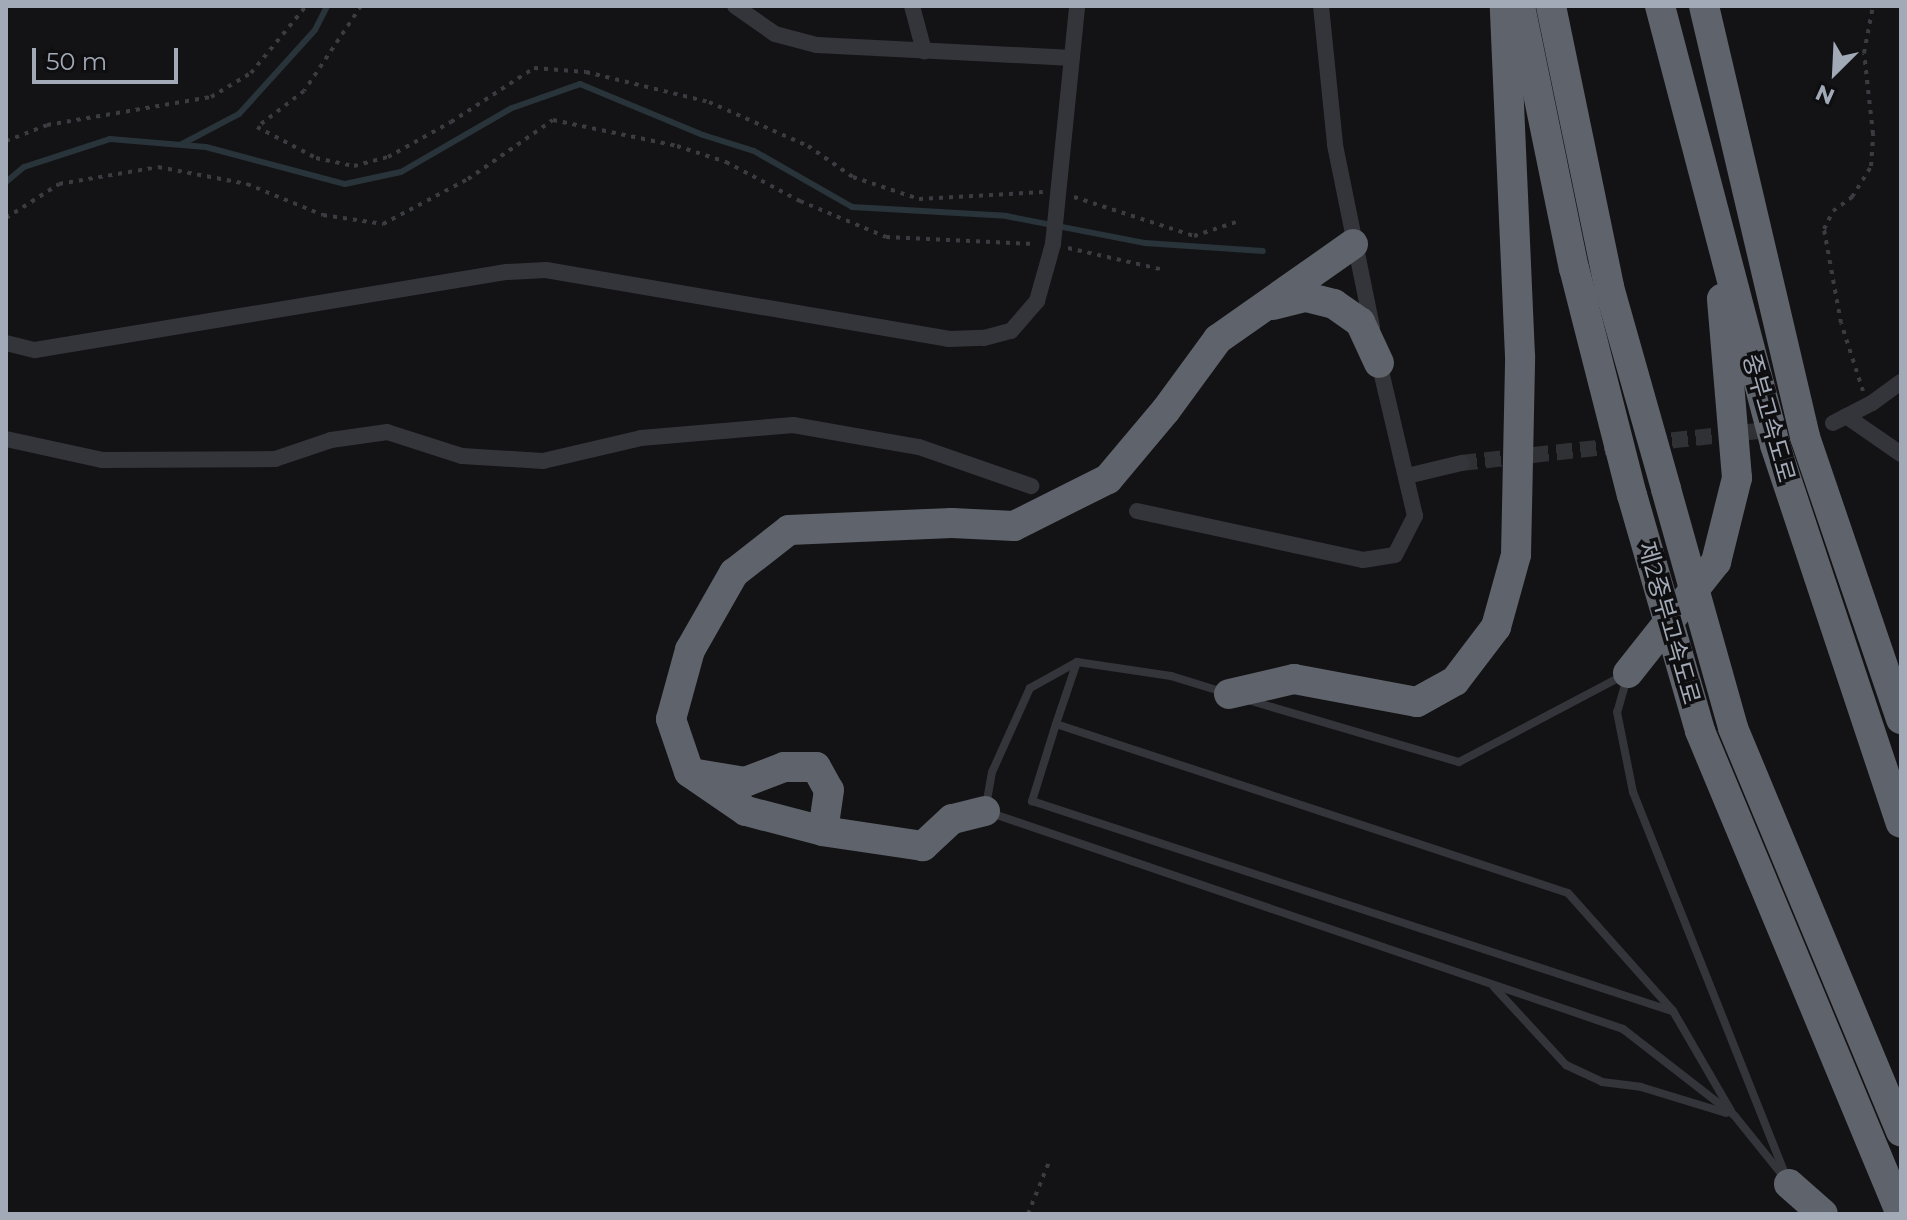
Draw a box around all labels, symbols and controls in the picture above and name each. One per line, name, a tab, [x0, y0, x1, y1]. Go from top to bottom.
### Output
scale bar	[36, 32, 182, 82]
north arrow	[1795, 32, 1875, 112]
text: 50 m	[46, 47, 107, 76]
text: N	[1811, 78, 1839, 110]
street label: 중부고속도로	[1737, 350, 1801, 486]
street label: 제2중부고속도로	[1632, 538, 1706, 708]

